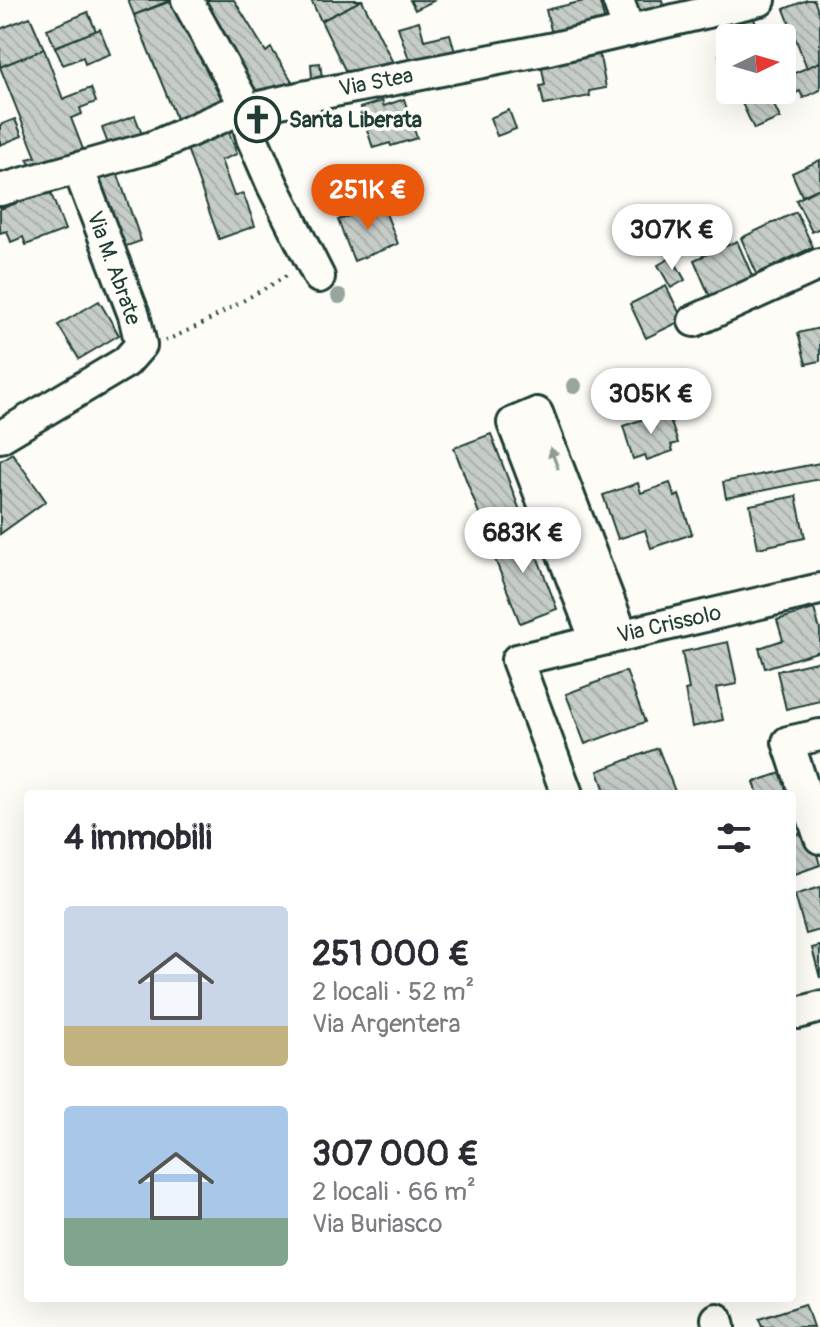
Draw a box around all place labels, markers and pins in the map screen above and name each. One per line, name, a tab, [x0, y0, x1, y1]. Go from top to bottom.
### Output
church icon: Santa Liberata	[234, 96, 282, 144]
place label: Santa Liberata	[289, 106, 422, 134]
pin: 251K €	[303, 164, 433, 232]
pin: 307K €	[607, 204, 737, 272]
pin: 305K €	[586, 368, 716, 436]
pin: 683K €	[458, 507, 588, 575]

